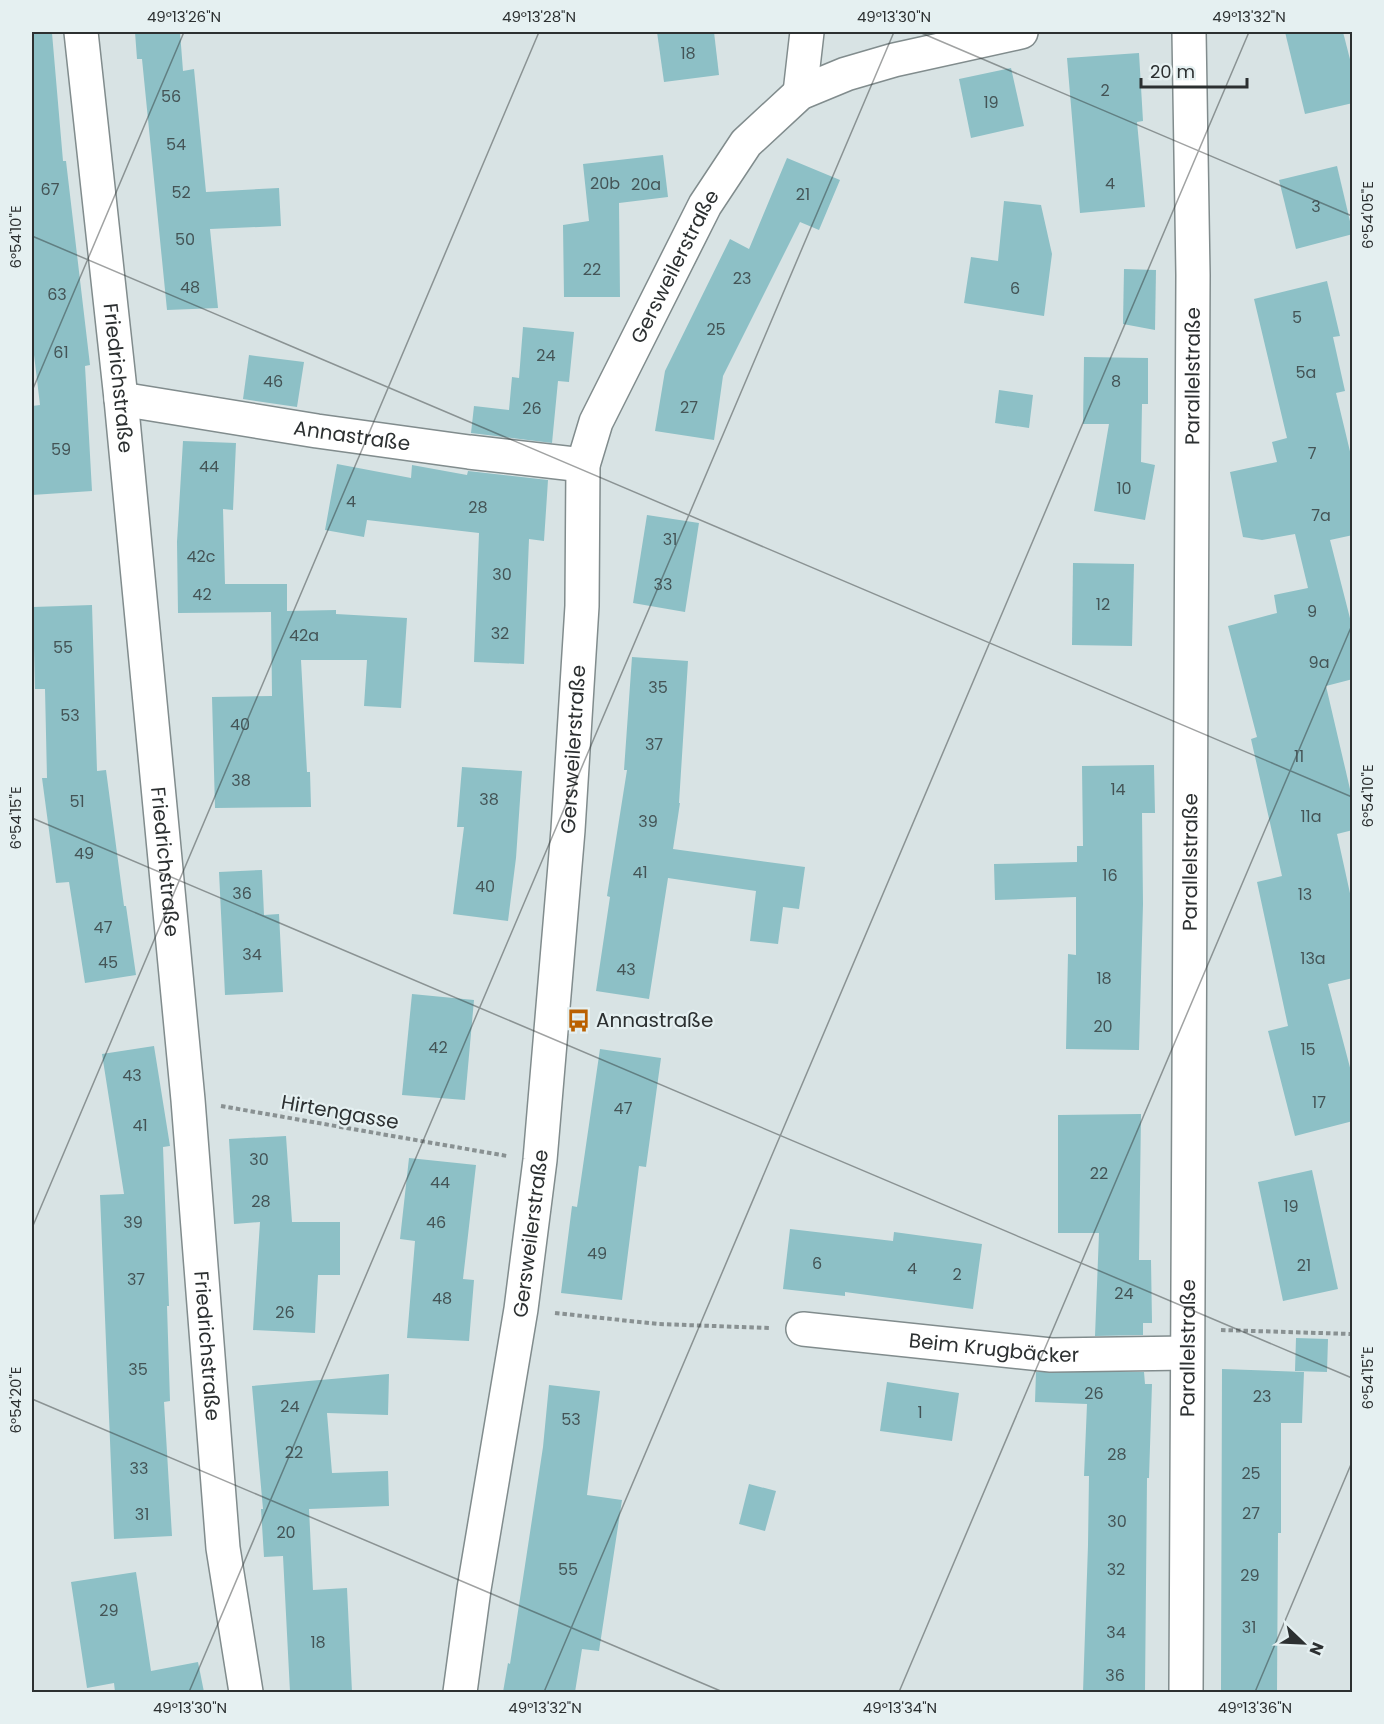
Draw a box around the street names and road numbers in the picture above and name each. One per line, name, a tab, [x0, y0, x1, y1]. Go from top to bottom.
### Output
street label: Gersweilerstraße	[624, 184, 726, 348]
street label: Friedrichstraße	[97, 302, 140, 454]
street label: Parallelstraße	[1178, 307, 1207, 445]
street label: Annastraße	[292, 413, 412, 458]
street label: Gersweilerstraße	[554, 664, 592, 835]
street label: Friedrichstraße	[144, 785, 186, 938]
street label: Parallelstraße	[1176, 793, 1204, 931]
street label: Hirtengasse	[279, 1088, 401, 1136]
street label: Gersweilerstraße	[506, 1148, 555, 1320]
street label: Friedrichstraße	[187, 1270, 227, 1422]
street label: Parallelstraße	[1173, 1279, 1202, 1417]
street label: Beim Krugbäcker	[908, 1326, 1079, 1369]

